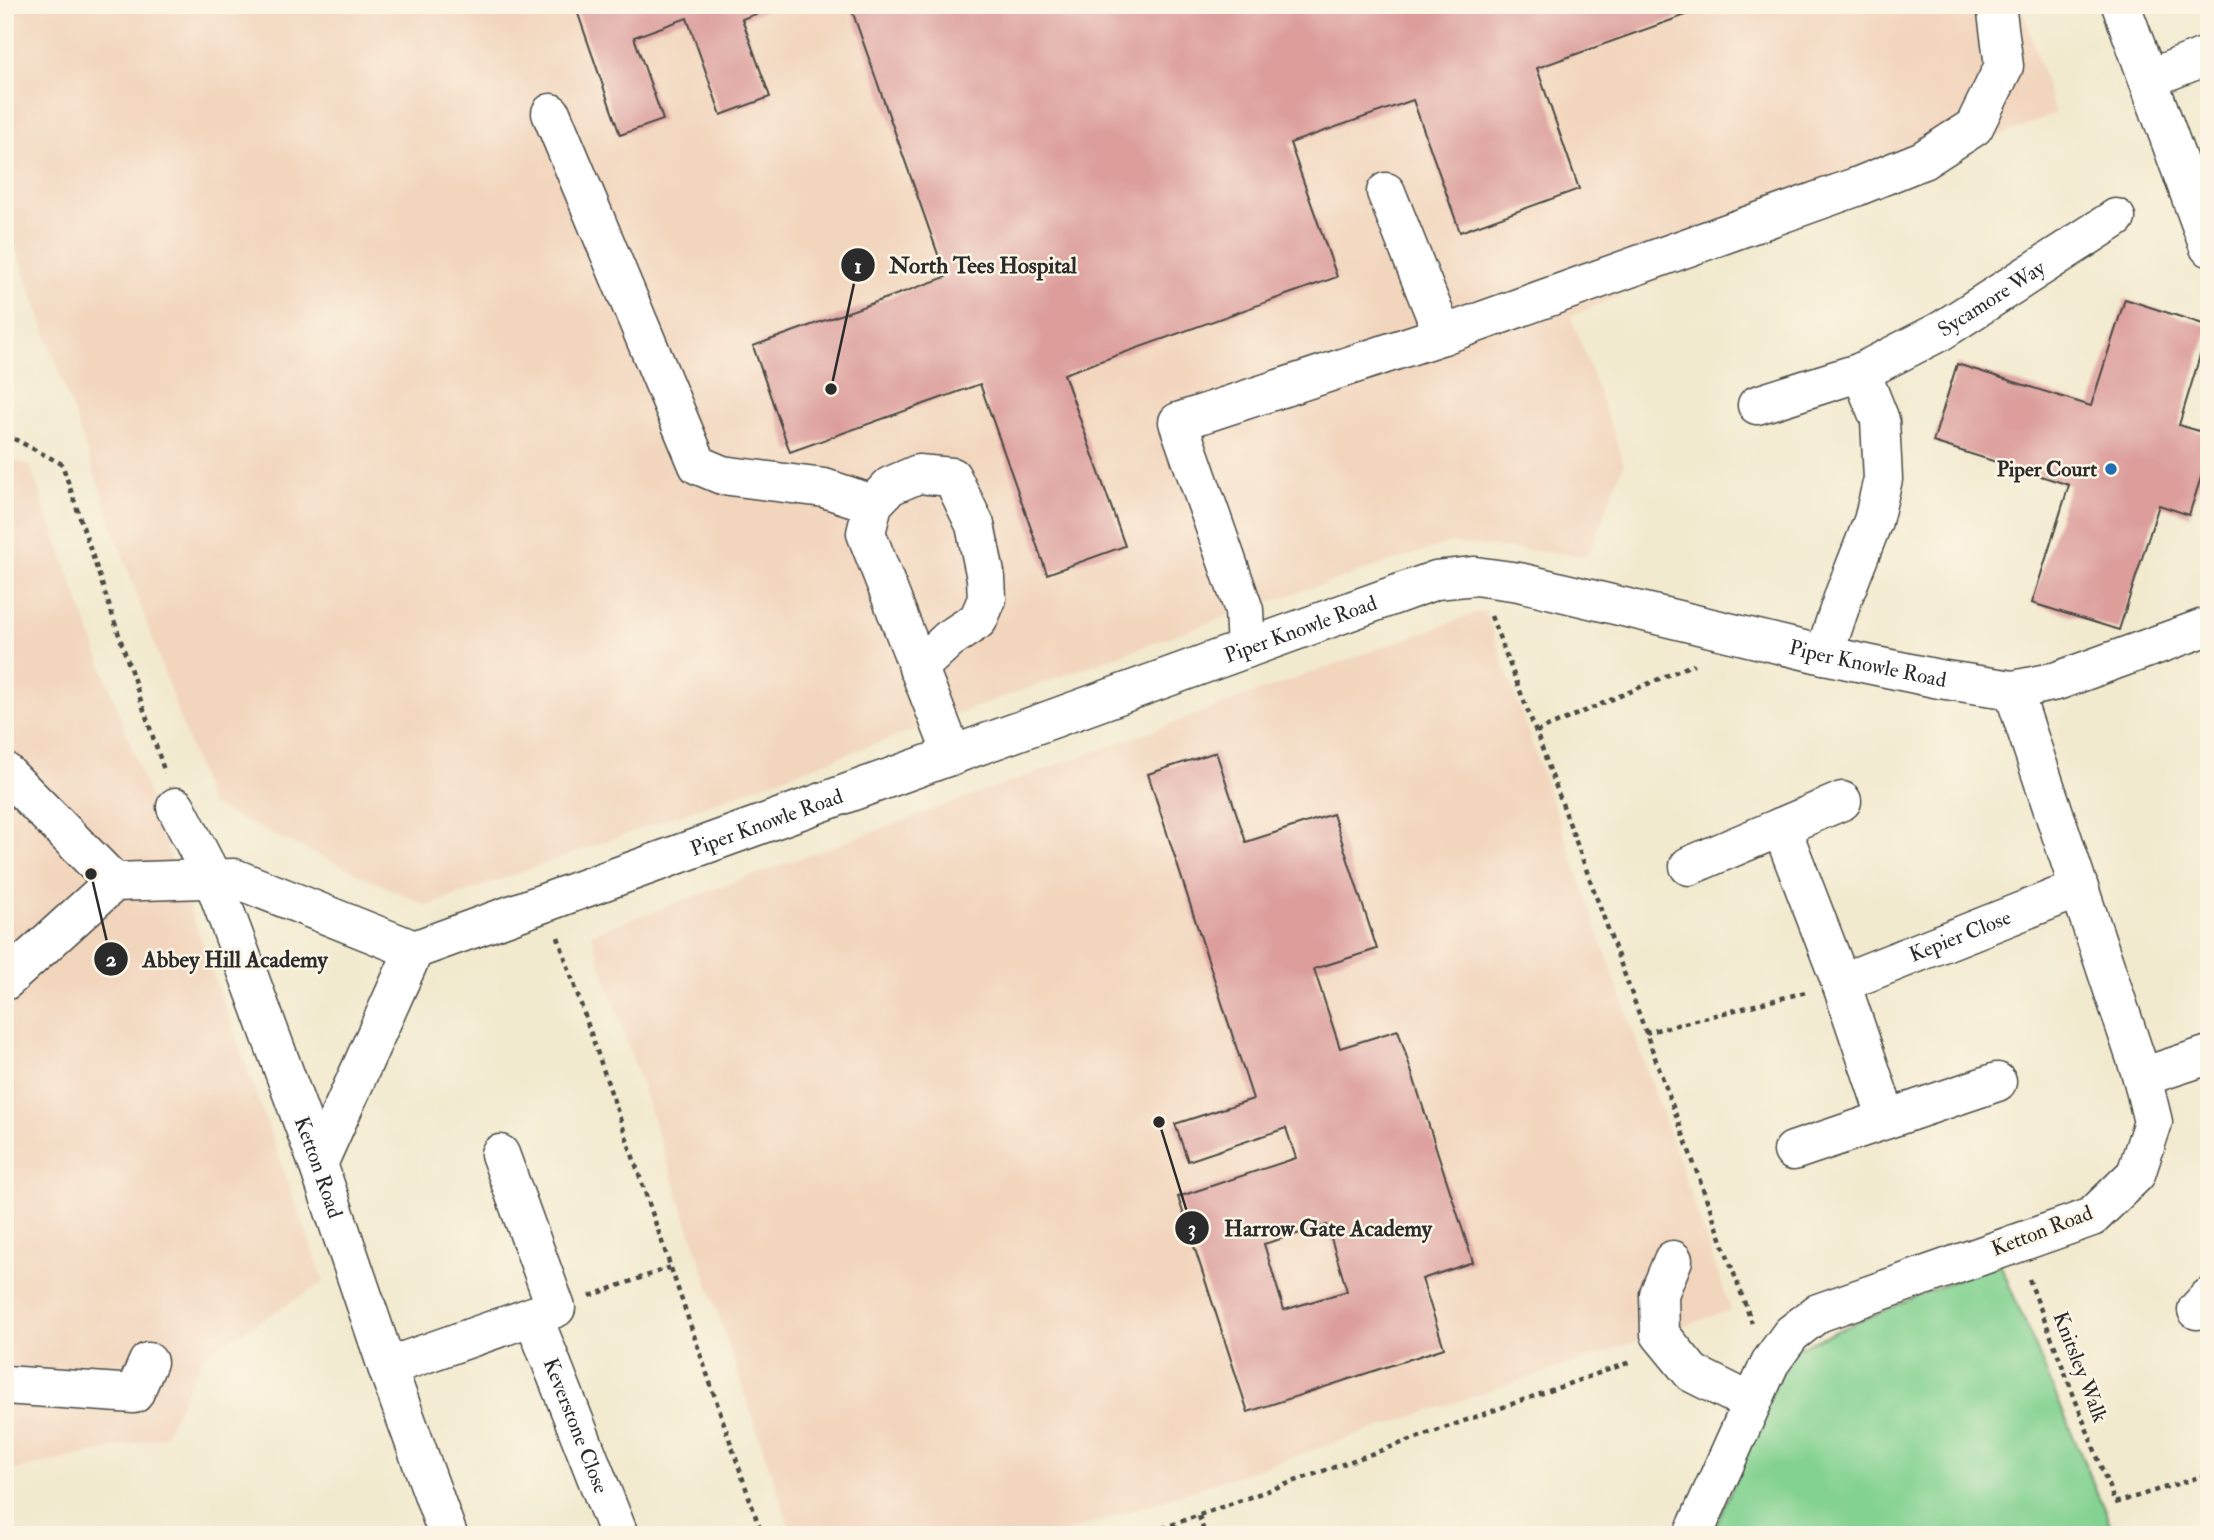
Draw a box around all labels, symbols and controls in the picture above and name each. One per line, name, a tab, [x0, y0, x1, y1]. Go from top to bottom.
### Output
callout: North Tees Hospital	[840, 243, 1091, 287]
text: North Tees Hospital	[888, 251, 1078, 281]
text: 1	[854, 253, 862, 280]
street label: Sycamore Way	[1933, 254, 2051, 343]
place label: Piper Court	[1997, 456, 2097, 483]
marker: Piper Court	[2103, 461, 2119, 477]
street label: Piper Knowle Road	[1221, 589, 1381, 669]
street label: Piper Knowle Road	[1786, 634, 1949, 694]
street label: Piper Knowle Road	[687, 782, 847, 862]
street label: Kepier Close	[1905, 903, 2015, 968]
callout: Abbey Hill Academy	[94, 937, 342, 981]
text: Abbey Hill Academy	[141, 945, 328, 975]
text: 2	[106, 946, 117, 973]
street label: Ketton Road	[288, 1113, 349, 1222]
street label: Ketton Road	[1988, 1199, 2097, 1263]
callout: Harrow Gate Academy	[1175, 1206, 1446, 1250]
text: Harrow Gate Academy	[1224, 1214, 1433, 1244]
text: 3	[1188, 1215, 1196, 1242]
street label: Knitsley Walk	[2047, 1308, 2113, 1426]
street label: Keverstone Close	[537, 1354, 615, 1498]

